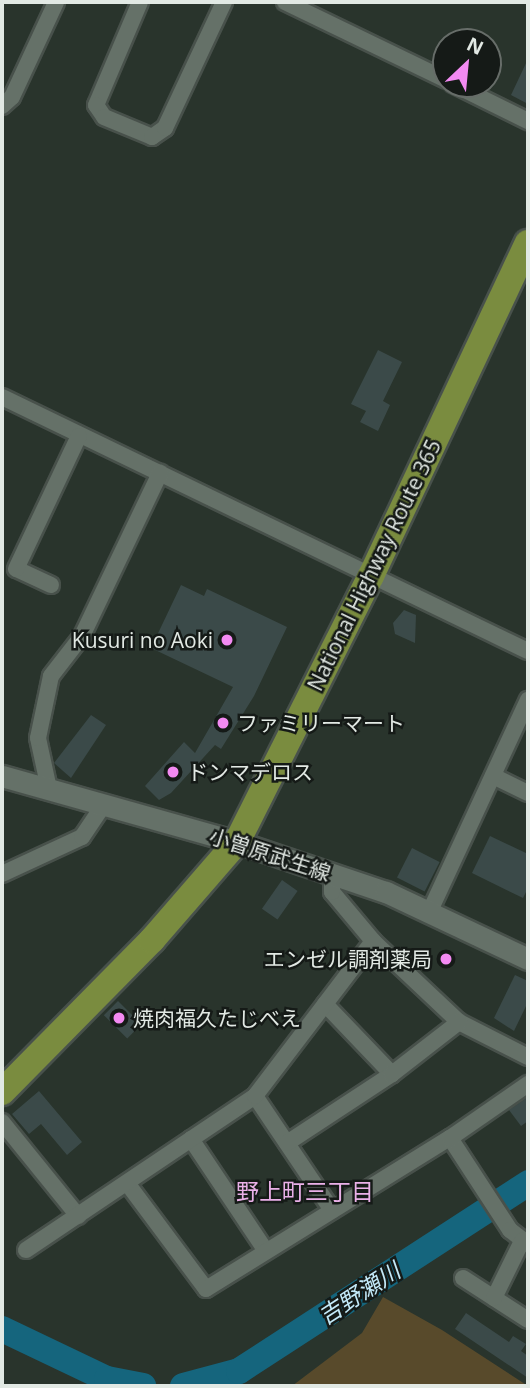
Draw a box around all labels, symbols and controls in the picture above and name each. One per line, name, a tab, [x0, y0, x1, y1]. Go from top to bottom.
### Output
north arrow	[432, 28, 502, 98]
text: N	[463, 31, 488, 61]
street label: National Highway Route 365	[302, 435, 446, 695]
place label: Kusuri no Aoki	[72, 627, 213, 653]
marker: Kusuri no Aoki	[219, 632, 235, 648]
place label: ファミリーマート	[237, 710, 405, 736]
marker: ファミリーマート	[215, 715, 231, 731]
place label: ドンマデロス	[187, 759, 313, 785]
marker: ドンマデロス	[165, 764, 181, 780]
street label: 小曽原武生線	[206, 823, 334, 885]
place label: エンゼル調剤薬局	[264, 946, 432, 972]
marker: エンゼル調剤薬局	[438, 951, 454, 967]
place label: 焼肉福久たじべえ	[133, 1005, 301, 1031]
marker: 焼肉福久たじべえ	[111, 1010, 127, 1026]
district label: 野上町三丁目	[236, 1177, 374, 1205]
water label: 吉野瀬川	[313, 1256, 405, 1330]

